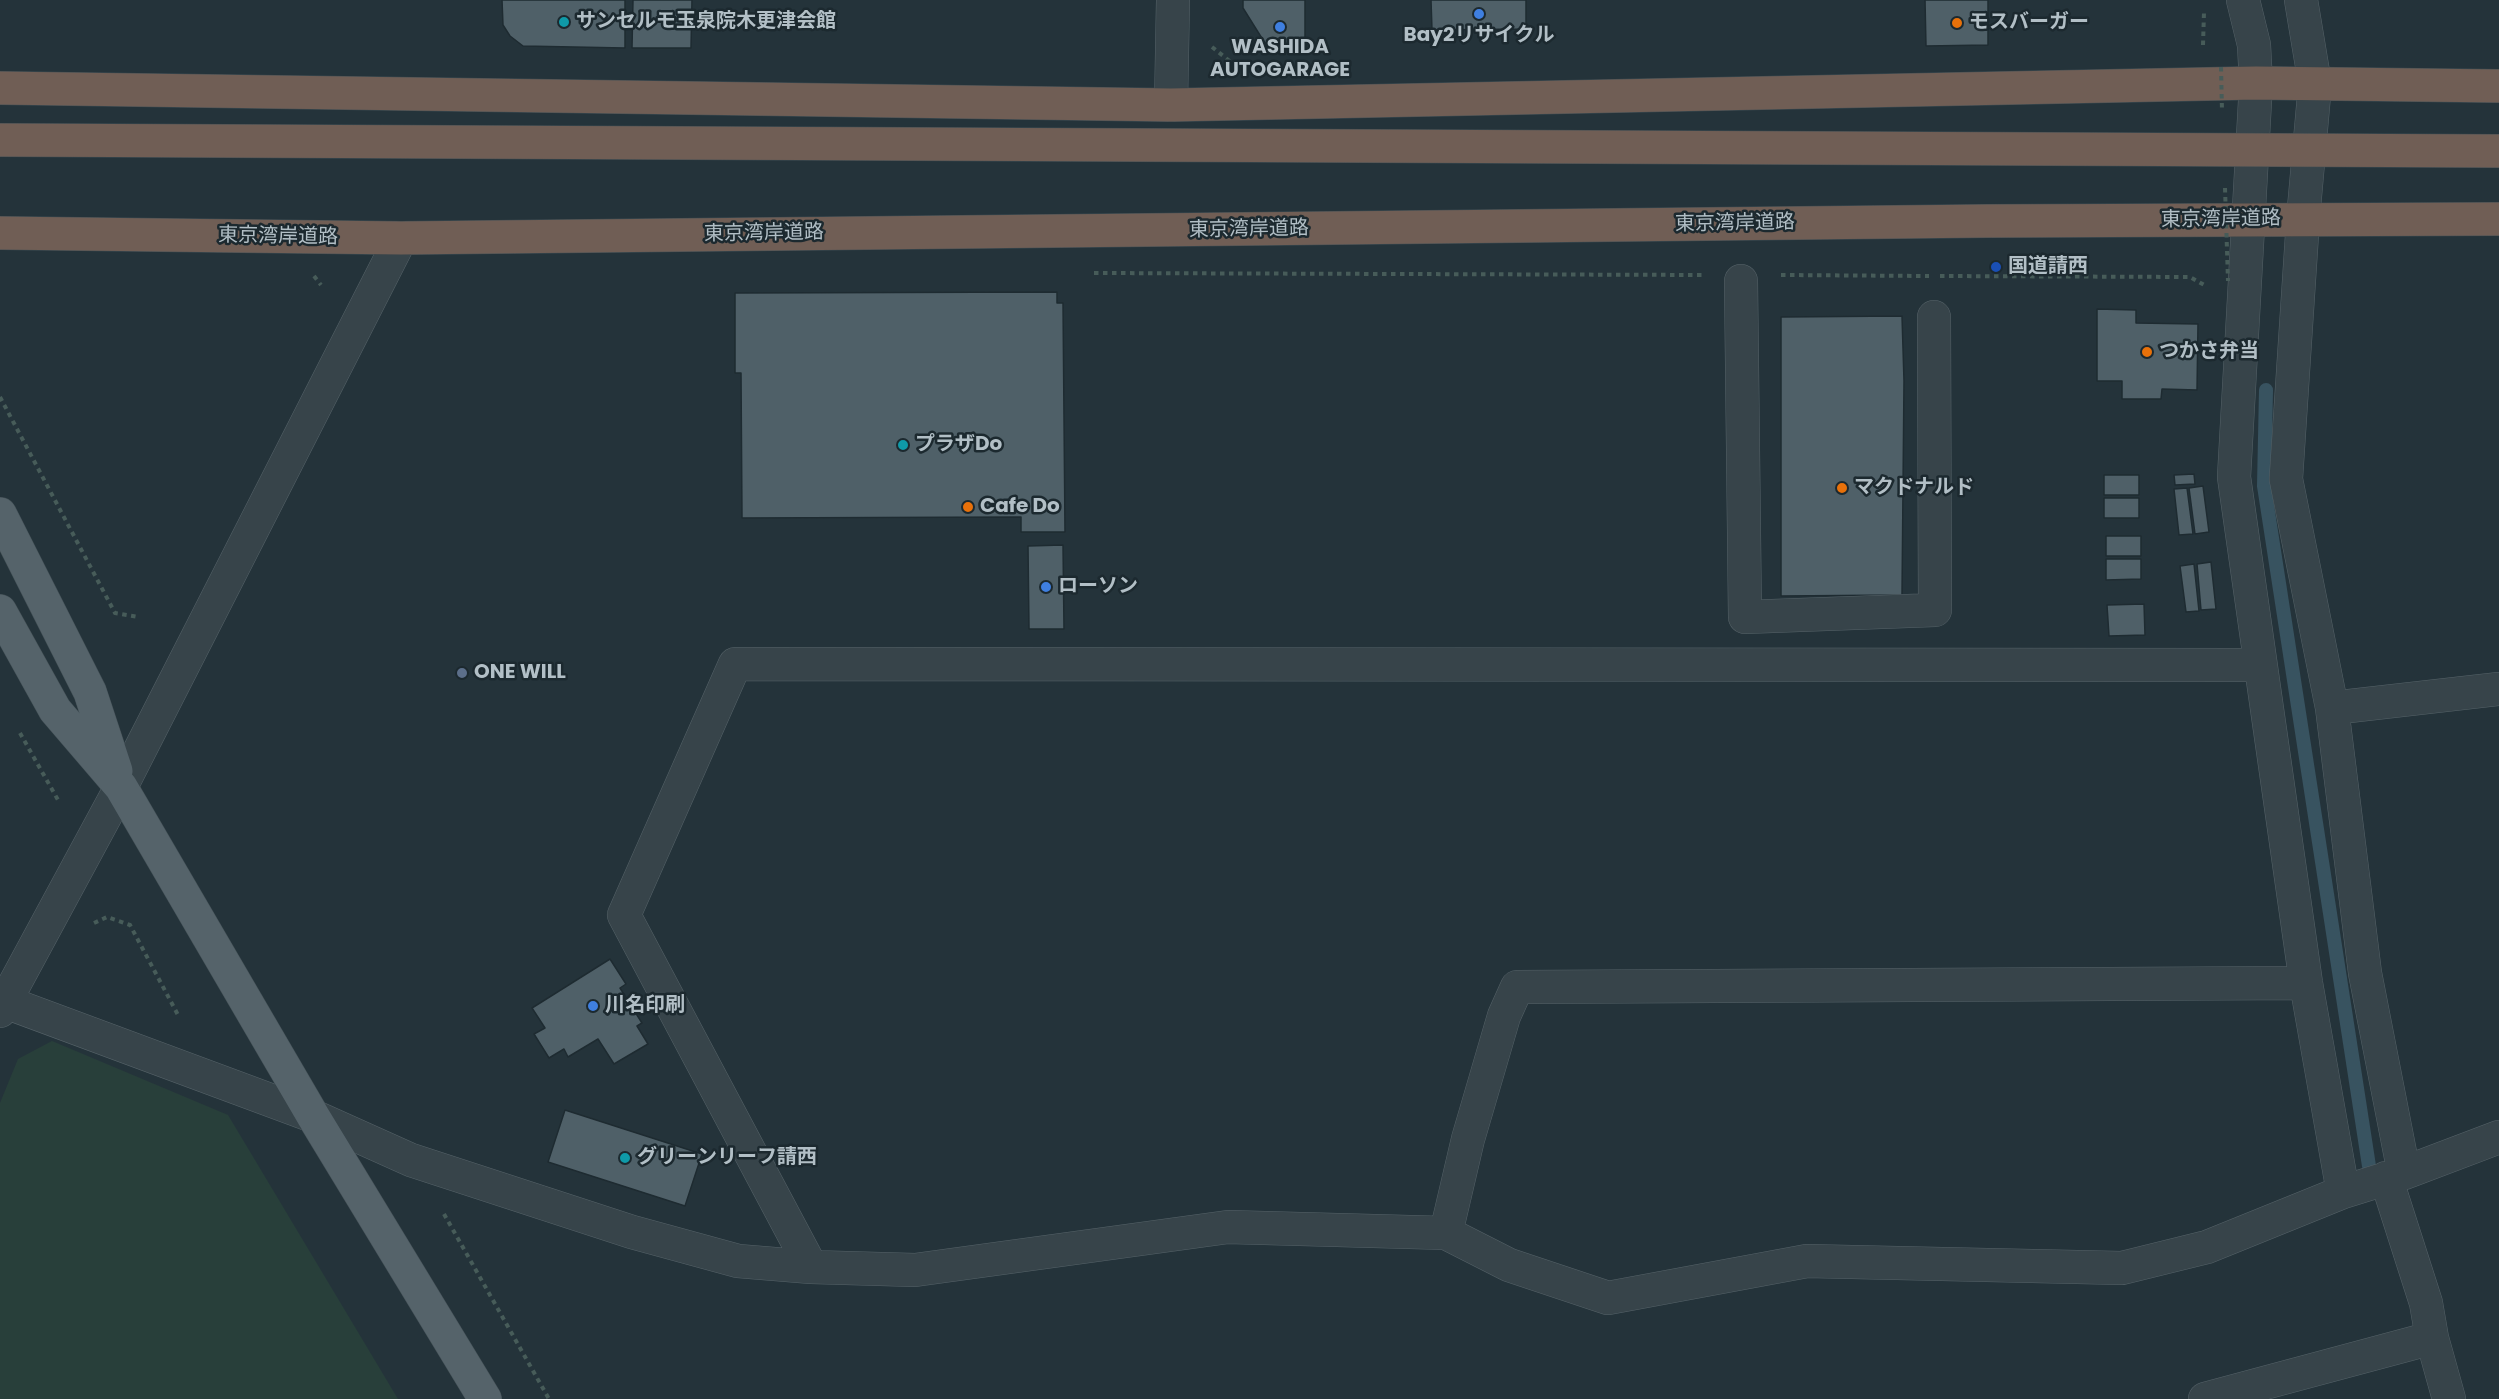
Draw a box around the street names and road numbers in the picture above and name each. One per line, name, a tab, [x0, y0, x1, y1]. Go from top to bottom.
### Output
street label: 東京湾岸道路	[2161, 207, 2281, 233]
street label: 東京湾岸道路	[1675, 211, 1795, 237]
street label: 東京湾岸道路	[1189, 217, 1309, 243]
street label: 東京湾岸道路	[704, 221, 824, 247]
street label: 東京湾岸道路	[218, 224, 338, 250]

